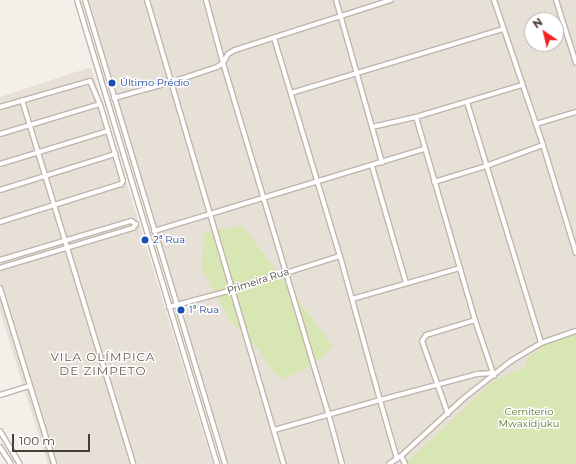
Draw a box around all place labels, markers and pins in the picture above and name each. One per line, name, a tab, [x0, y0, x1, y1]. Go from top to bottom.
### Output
place label: Último Prédio	[120, 77, 189, 89]
marker: Último Prédio	[107, 78, 117, 88]
place label: 2ª Rua	[153, 234, 185, 246]
marker: 2ª Rua	[140, 235, 150, 245]
place label: 1ª Rua	[189, 304, 219, 316]
marker: 1ª Rua	[176, 305, 186, 315]

